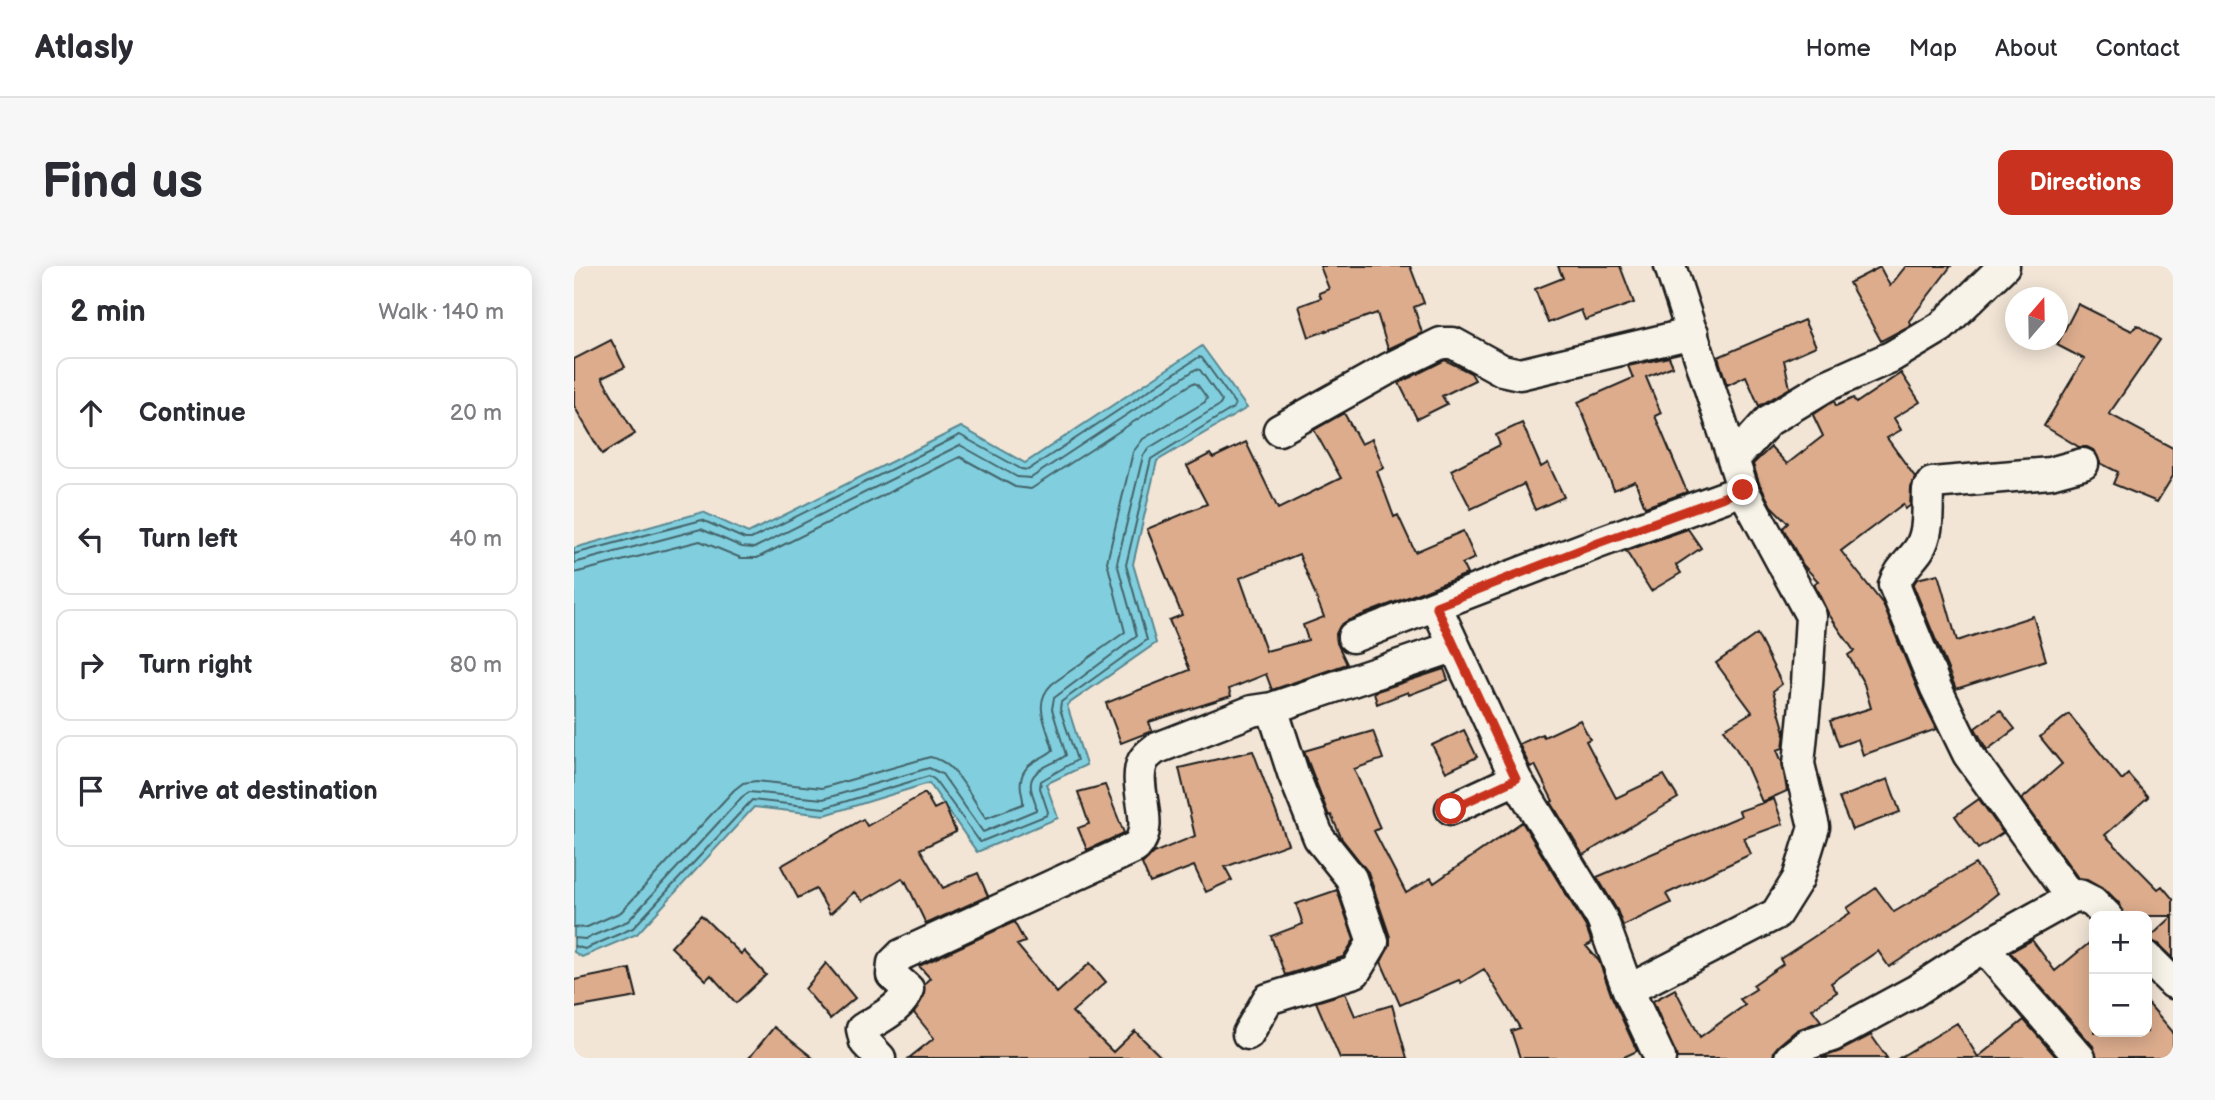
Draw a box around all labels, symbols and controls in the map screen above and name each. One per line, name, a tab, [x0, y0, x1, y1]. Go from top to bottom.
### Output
text: Atlasly	[35, 28, 133, 68]
text: Home	[1806, 34, 1871, 63]
text: Map	[1909, 34, 1957, 63]
text: About	[1995, 34, 2057, 63]
text: Contact	[2095, 34, 2180, 63]
button: Directions	[1998, 150, 2173, 215]
text: Find us	[42, 153, 203, 212]
north arrow	[2005, 287, 2068, 350]
text: 2 min	[70, 294, 146, 330]
text: Walk · 140 m	[378, 298, 504, 326]
icon: ahead	[72, 394, 110, 432]
text: Continue	[139, 398, 246, 429]
text: 20 m	[450, 399, 502, 427]
route end	[1727, 474, 1758, 505]
icon: left	[72, 520, 110, 558]
text: Turn left	[139, 524, 238, 555]
text: 40 m	[449, 525, 502, 553]
icon: right	[72, 646, 110, 684]
text: Turn right	[139, 650, 252, 681]
text: 80 m	[450, 651, 502, 679]
icon: arrive	[72, 772, 110, 810]
text: Arrive at destination	[139, 776, 378, 807]
route start	[1435, 793, 1466, 824]
map controls	[2089, 911, 2152, 1037]
button: +	[2089, 911, 2152, 974]
button: −	[2089, 974, 2152, 1037]

